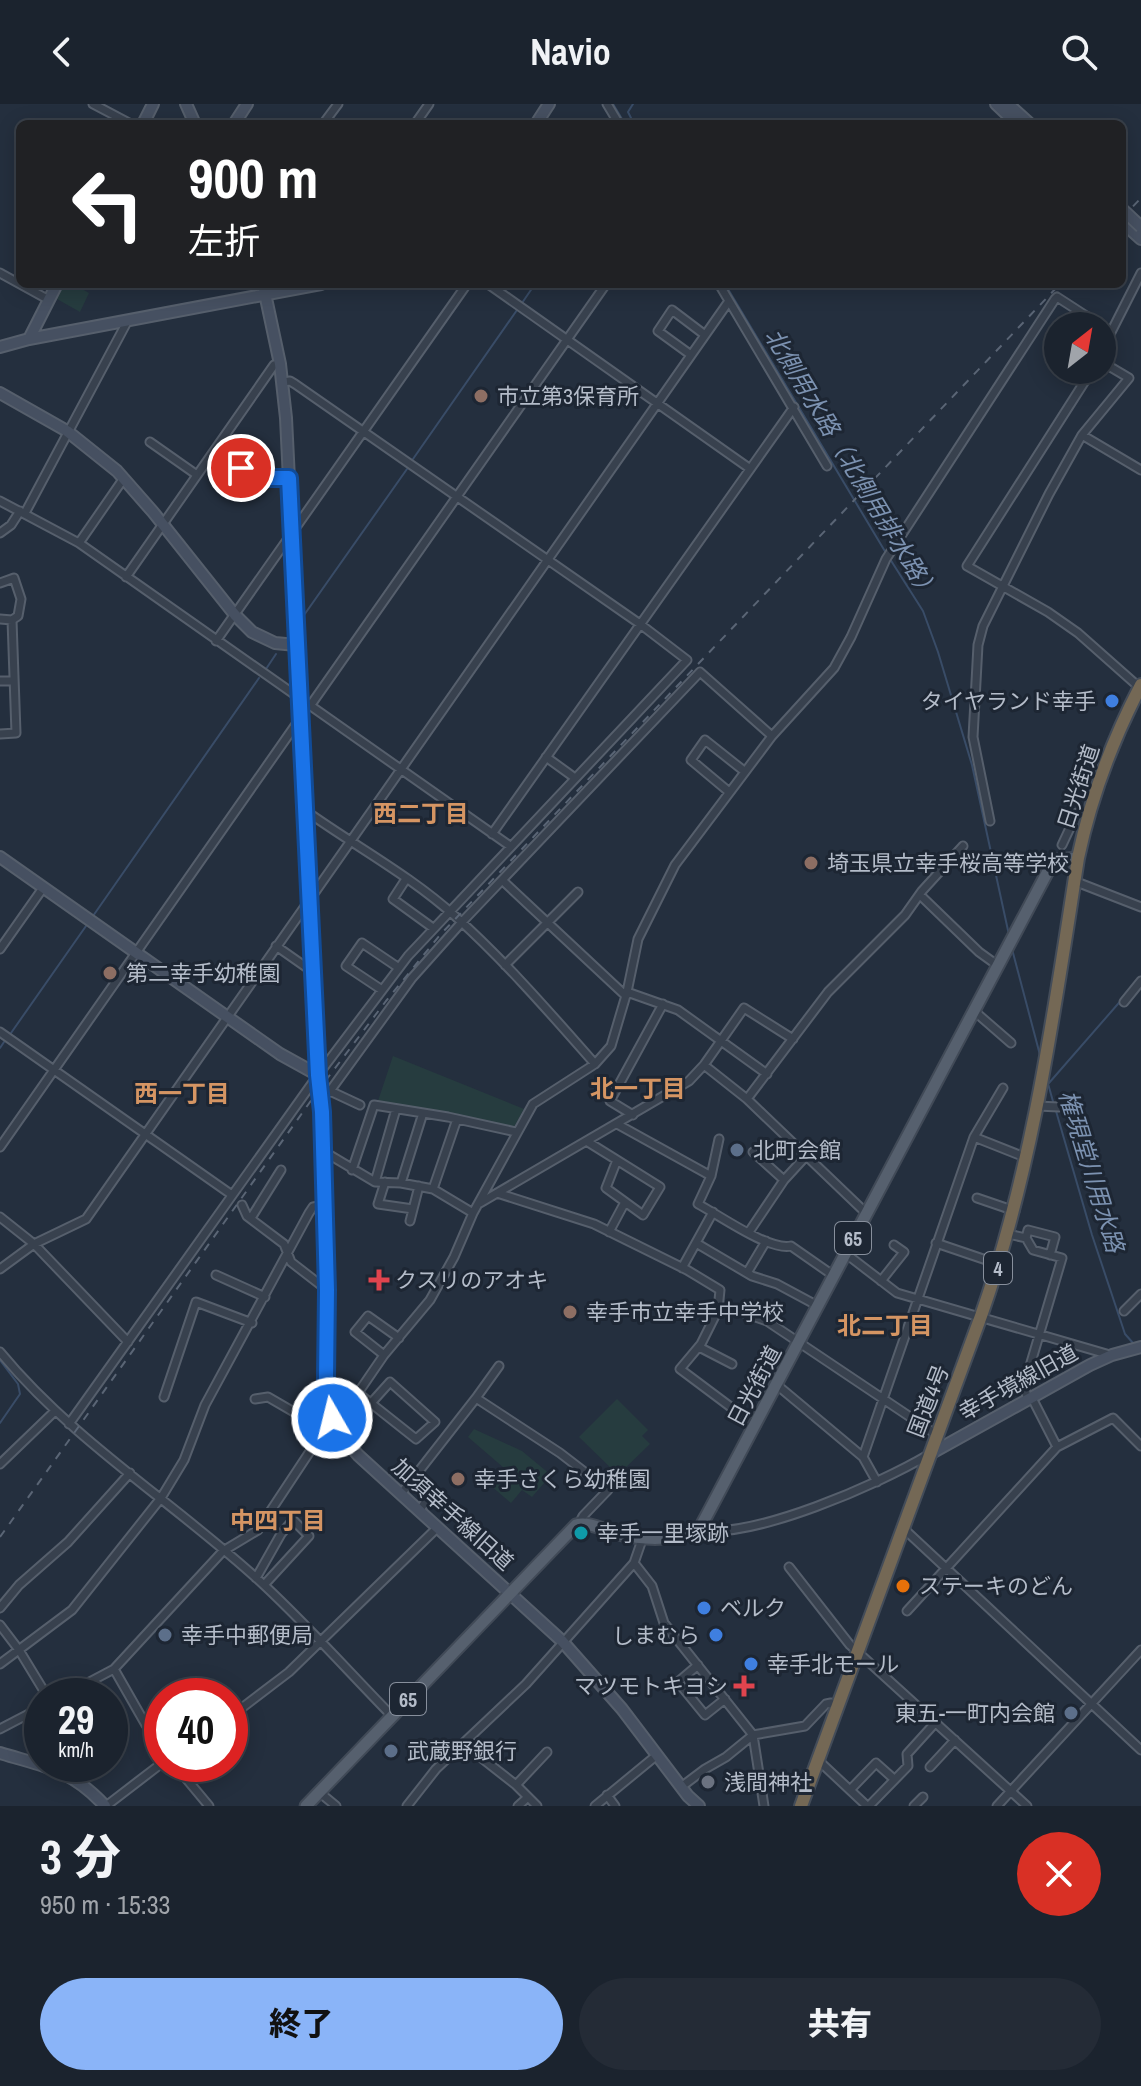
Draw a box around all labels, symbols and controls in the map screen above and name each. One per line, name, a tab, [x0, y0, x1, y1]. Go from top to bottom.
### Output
text: Navio	[530, 28, 611, 76]
icon: back	[40, 30, 84, 74]
icon: search	[1057, 30, 1101, 74]
text: 900 m	[188, 140, 318, 215]
icon: left	[56, 152, 160, 256]
text: 左折	[188, 217, 260, 265]
north arrow	[1044, 312, 1116, 384]
map controls	[1044, 312, 1116, 384]
water label: 北側用水路（北側用排水路）	[758, 322, 946, 606]
place label: 市立第3保育所	[497, 381, 639, 411]
marker: 市立第3保育所	[472, 387, 490, 405]
pin	[207, 434, 275, 502]
icon: arrive	[219, 446, 263, 490]
place label: タイヤランド幸手	[921, 686, 1096, 716]
marker: タイヤランド幸手	[1103, 692, 1121, 710]
street label: 日光街道	[1050, 741, 1106, 833]
district label: 西二丁目	[373, 797, 469, 829]
place label: 埼玉県立幸手桜高等学校	[827, 848, 1069, 878]
marker: 埼玉県立幸手桜高等学校	[802, 854, 820, 872]
place label: 第二幸手幼稚園	[126, 958, 280, 988]
marker: 第二幸手幼稚園	[101, 964, 119, 982]
district label: 北一丁目	[590, 1072, 686, 1104]
district label: 西一丁目	[134, 1077, 230, 1109]
water label: 権現堂川用水路	[1052, 1086, 1132, 1258]
place label: 北町会館	[753, 1135, 841, 1165]
marker: 北町会館	[728, 1141, 746, 1159]
road number: 65	[835, 1222, 871, 1254]
road number: 4	[984, 1252, 1012, 1284]
place label: クスリのアオキ	[395, 1265, 548, 1295]
marker: クスリのアオキ	[370, 1271, 388, 1289]
place label: 幸手市立幸手中学校	[586, 1297, 784, 1327]
marker: 幸手市立幸手中学校	[561, 1303, 579, 1321]
district label: 北二丁目	[837, 1309, 933, 1341]
street label: 幸手境線旧道	[953, 1337, 1083, 1427]
street label: 日光街道	[720, 1340, 788, 1432]
street label: 国道4号	[900, 1360, 956, 1442]
position arrow	[290, 1376, 374, 1460]
street label: 加須幸手線旧道	[386, 1451, 520, 1577]
place label: 幸手さくら幼稚園	[474, 1464, 650, 1494]
marker: 幸手さくら幼稚園	[449, 1470, 467, 1488]
district label: 中四丁目	[230, 1504, 326, 1536]
place label: 幸手一里塚跡	[597, 1518, 729, 1548]
marker: 幸手一里塚跡	[572, 1524, 590, 1542]
place label: ステーキのどん	[919, 1571, 1073, 1601]
marker: ステーキのどん	[894, 1577, 912, 1595]
place label: ベルク	[720, 1593, 786, 1623]
marker: ベルク	[695, 1599, 713, 1617]
place label: 幸手中郵便局	[181, 1620, 313, 1650]
place label: しまむら	[612, 1620, 700, 1650]
marker: 幸手中郵便局	[156, 1626, 174, 1644]
marker: しまむら	[707, 1626, 725, 1644]
place label: 幸手北モール	[767, 1649, 899, 1679]
marker: 幸手北モール	[742, 1655, 760, 1673]
place label: マツモトキヨシ	[574, 1671, 728, 1701]
marker: マツモトキヨシ	[735, 1677, 753, 1695]
speed limit sign: 40	[144, 1678, 248, 1782]
road number: 65	[390, 1683, 426, 1715]
text: 29	[58, 1693, 94, 1746]
place label: 東五-一町内会館	[895, 1698, 1055, 1728]
marker: 東五-一町内会館	[1062, 1704, 1080, 1722]
text: km/h	[58, 1736, 94, 1763]
place label: 武蔵野銀行	[407, 1736, 517, 1766]
marker: 武蔵野銀行	[382, 1742, 400, 1760]
place label: 浅間神社	[724, 1767, 812, 1797]
marker: 浅間神社	[699, 1773, 717, 1791]
text: 3 分	[40, 1824, 121, 1889]
button: close	[1017, 1832, 1101, 1916]
text: 950 m · 15:33	[40, 1887, 170, 1922]
button: 終了	[40, 1978, 563, 2070]
button: 共有	[579, 1978, 1101, 2070]

